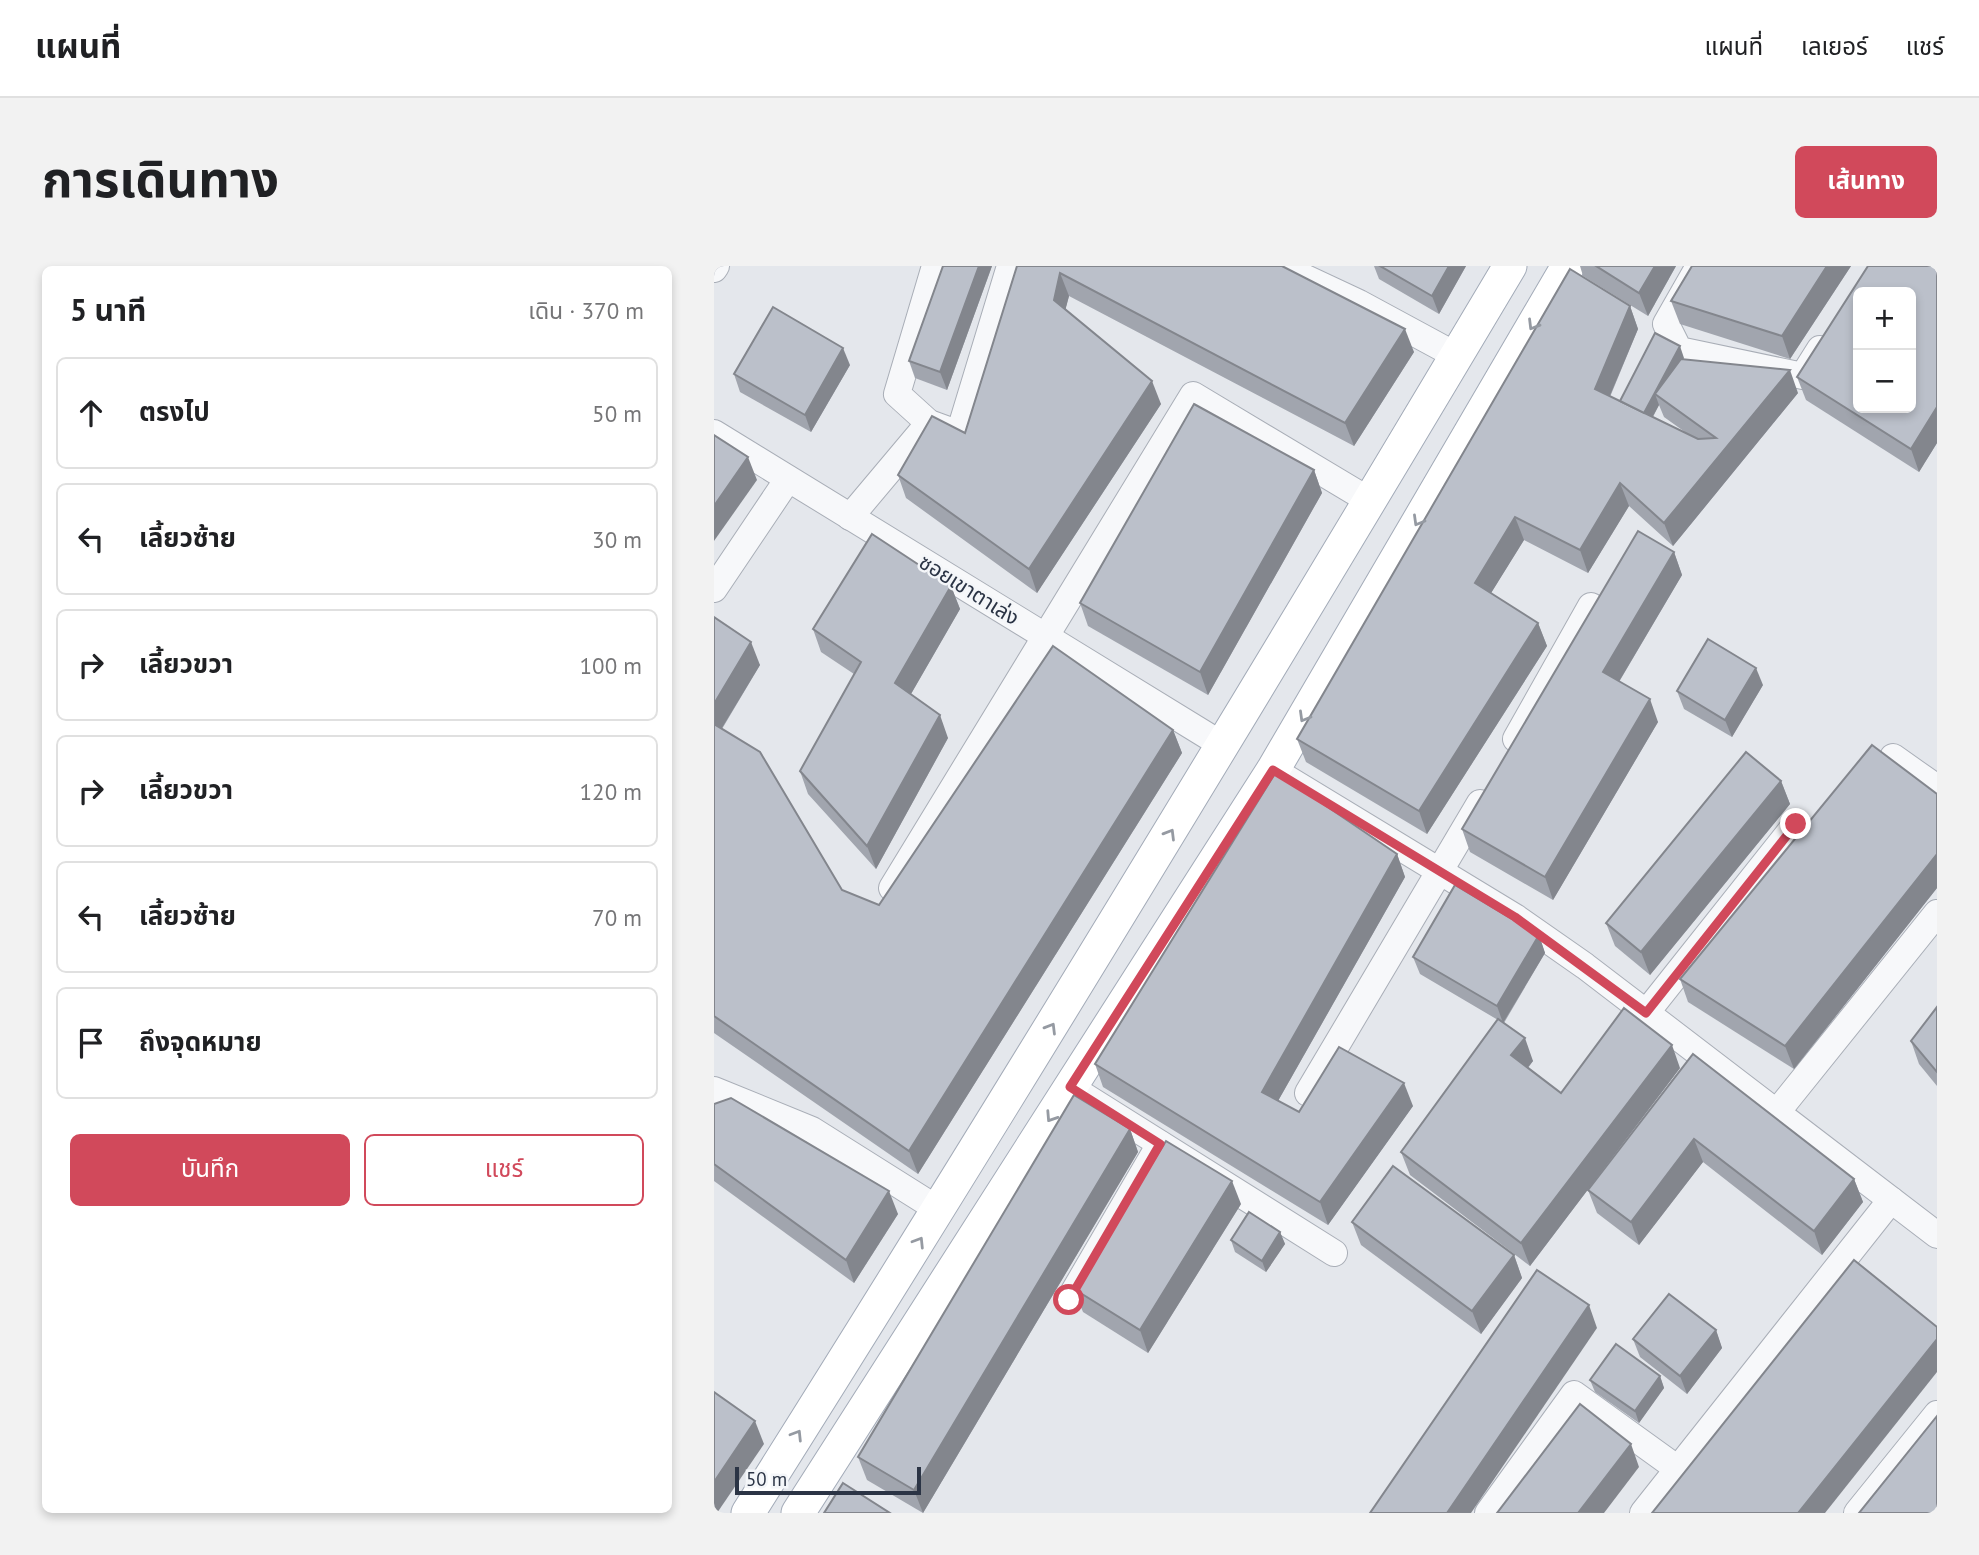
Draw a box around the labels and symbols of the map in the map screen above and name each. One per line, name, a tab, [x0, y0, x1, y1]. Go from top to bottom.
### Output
one-way arrow	[1529, 317, 1542, 330]
one-way arrow	[1413, 513, 1426, 526]
street label: ซอยเขาตาเล่ง	[914, 548, 1024, 631]
one-way arrow	[1299, 710, 1312, 723]
route end	[1780, 808, 1811, 839]
one-way arrow	[1161, 828, 1174, 841]
one-way arrow	[1043, 1022, 1056, 1035]
one-way arrow	[1046, 1109, 1059, 1122]
one-way arrow	[910, 1237, 923, 1250]
route start	[1053, 1284, 1084, 1315]
one-way arrow	[789, 1429, 802, 1442]
scale bar	[735, 1464, 920, 1496]

